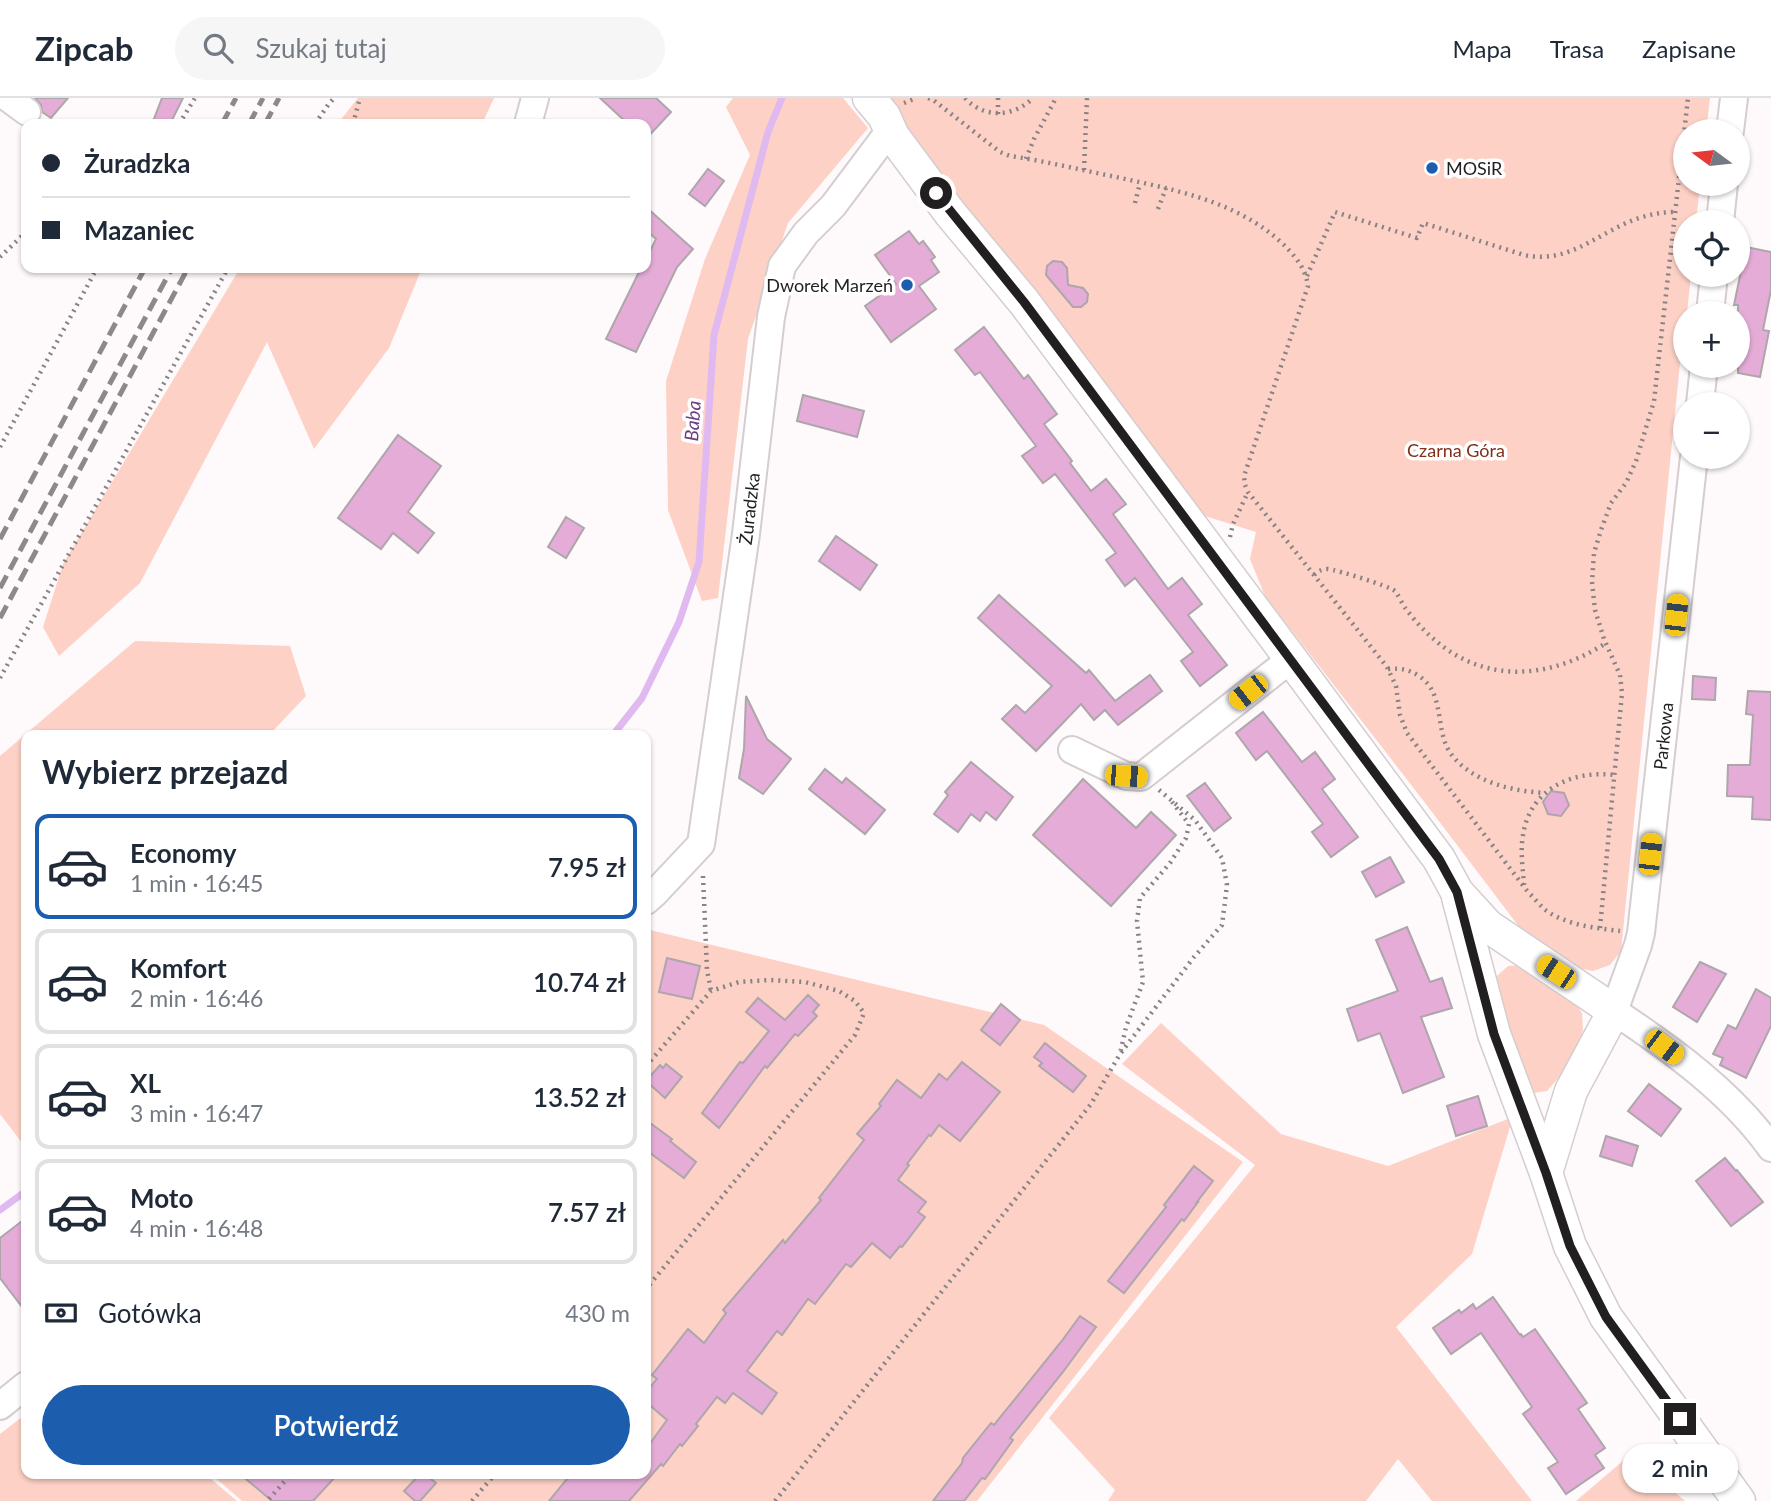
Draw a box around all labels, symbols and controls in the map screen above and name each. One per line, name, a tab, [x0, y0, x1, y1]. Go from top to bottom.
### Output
search box	[175, 17, 665, 80]
text: Zipcab	[35, 28, 133, 68]
icon: search	[199, 29, 237, 67]
text: Szukaj tutaj	[255, 32, 387, 64]
text: Mapa	[1453, 34, 1512, 63]
text: Trasa	[1550, 34, 1604, 63]
text: Zapisane	[1642, 34, 1736, 63]
north arrow	[1673, 119, 1750, 196]
map controls	[1673, 119, 1750, 469]
text: Żuradzka	[84, 147, 190, 179]
place label: MOSiR	[1446, 157, 1503, 179]
marker: MOSiR	[1424, 160, 1440, 176]
route start	[920, 177, 952, 209]
button: locate	[1673, 210, 1750, 287]
text: Mazaniec	[84, 214, 194, 246]
place label: Dworek Marzeń	[766, 274, 893, 296]
marker: Dworek Marzeń	[899, 277, 915, 293]
button: +	[1673, 301, 1750, 378]
button: −	[1673, 392, 1750, 469]
water label: Baba	[679, 400, 705, 442]
park label: Czarna Góra	[1407, 439, 1505, 461]
street label: Żuradzka	[734, 472, 764, 546]
car	[1664, 593, 1689, 637]
car	[1225, 671, 1272, 713]
street label: Parkowa	[1649, 701, 1677, 771]
text: Wybierz przejazd	[42, 752, 288, 791]
car	[1105, 764, 1148, 788]
car	[1638, 832, 1663, 876]
icon: car	[46, 835, 109, 898]
text: Economy	[130, 837, 236, 869]
text: 7.95 zł	[548, 851, 626, 883]
text: 1 min · 16:45	[130, 869, 263, 897]
icon: car	[46, 950, 109, 1013]
text: Komfort	[130, 952, 227, 984]
car	[1533, 952, 1580, 992]
text: 10.74 zł	[533, 966, 626, 998]
text: 2 min · 16:46	[130, 984, 263, 1012]
car	[1641, 1026, 1688, 1068]
icon: car	[46, 1065, 109, 1128]
text: XL	[130, 1067, 161, 1099]
text: 13.52 zł	[533, 1081, 626, 1113]
text: 3 min · 16:47	[130, 1099, 263, 1127]
icon: car	[46, 1180, 109, 1243]
text: Moto	[130, 1182, 193, 1214]
text: 7.57 zł	[548, 1196, 626, 1228]
text: 4 min · 16:48	[130, 1214, 263, 1242]
icon: cash	[42, 1294, 80, 1332]
text: Gotówka	[98, 1297, 202, 1329]
text: 430 m	[565, 1299, 630, 1327]
button: Potwierdź	[42, 1385, 630, 1465]
route end	[1664, 1403, 1696, 1435]
callout: 2 min	[1622, 1444, 1738, 1492]
text: 2 min	[1652, 1454, 1708, 1482]

